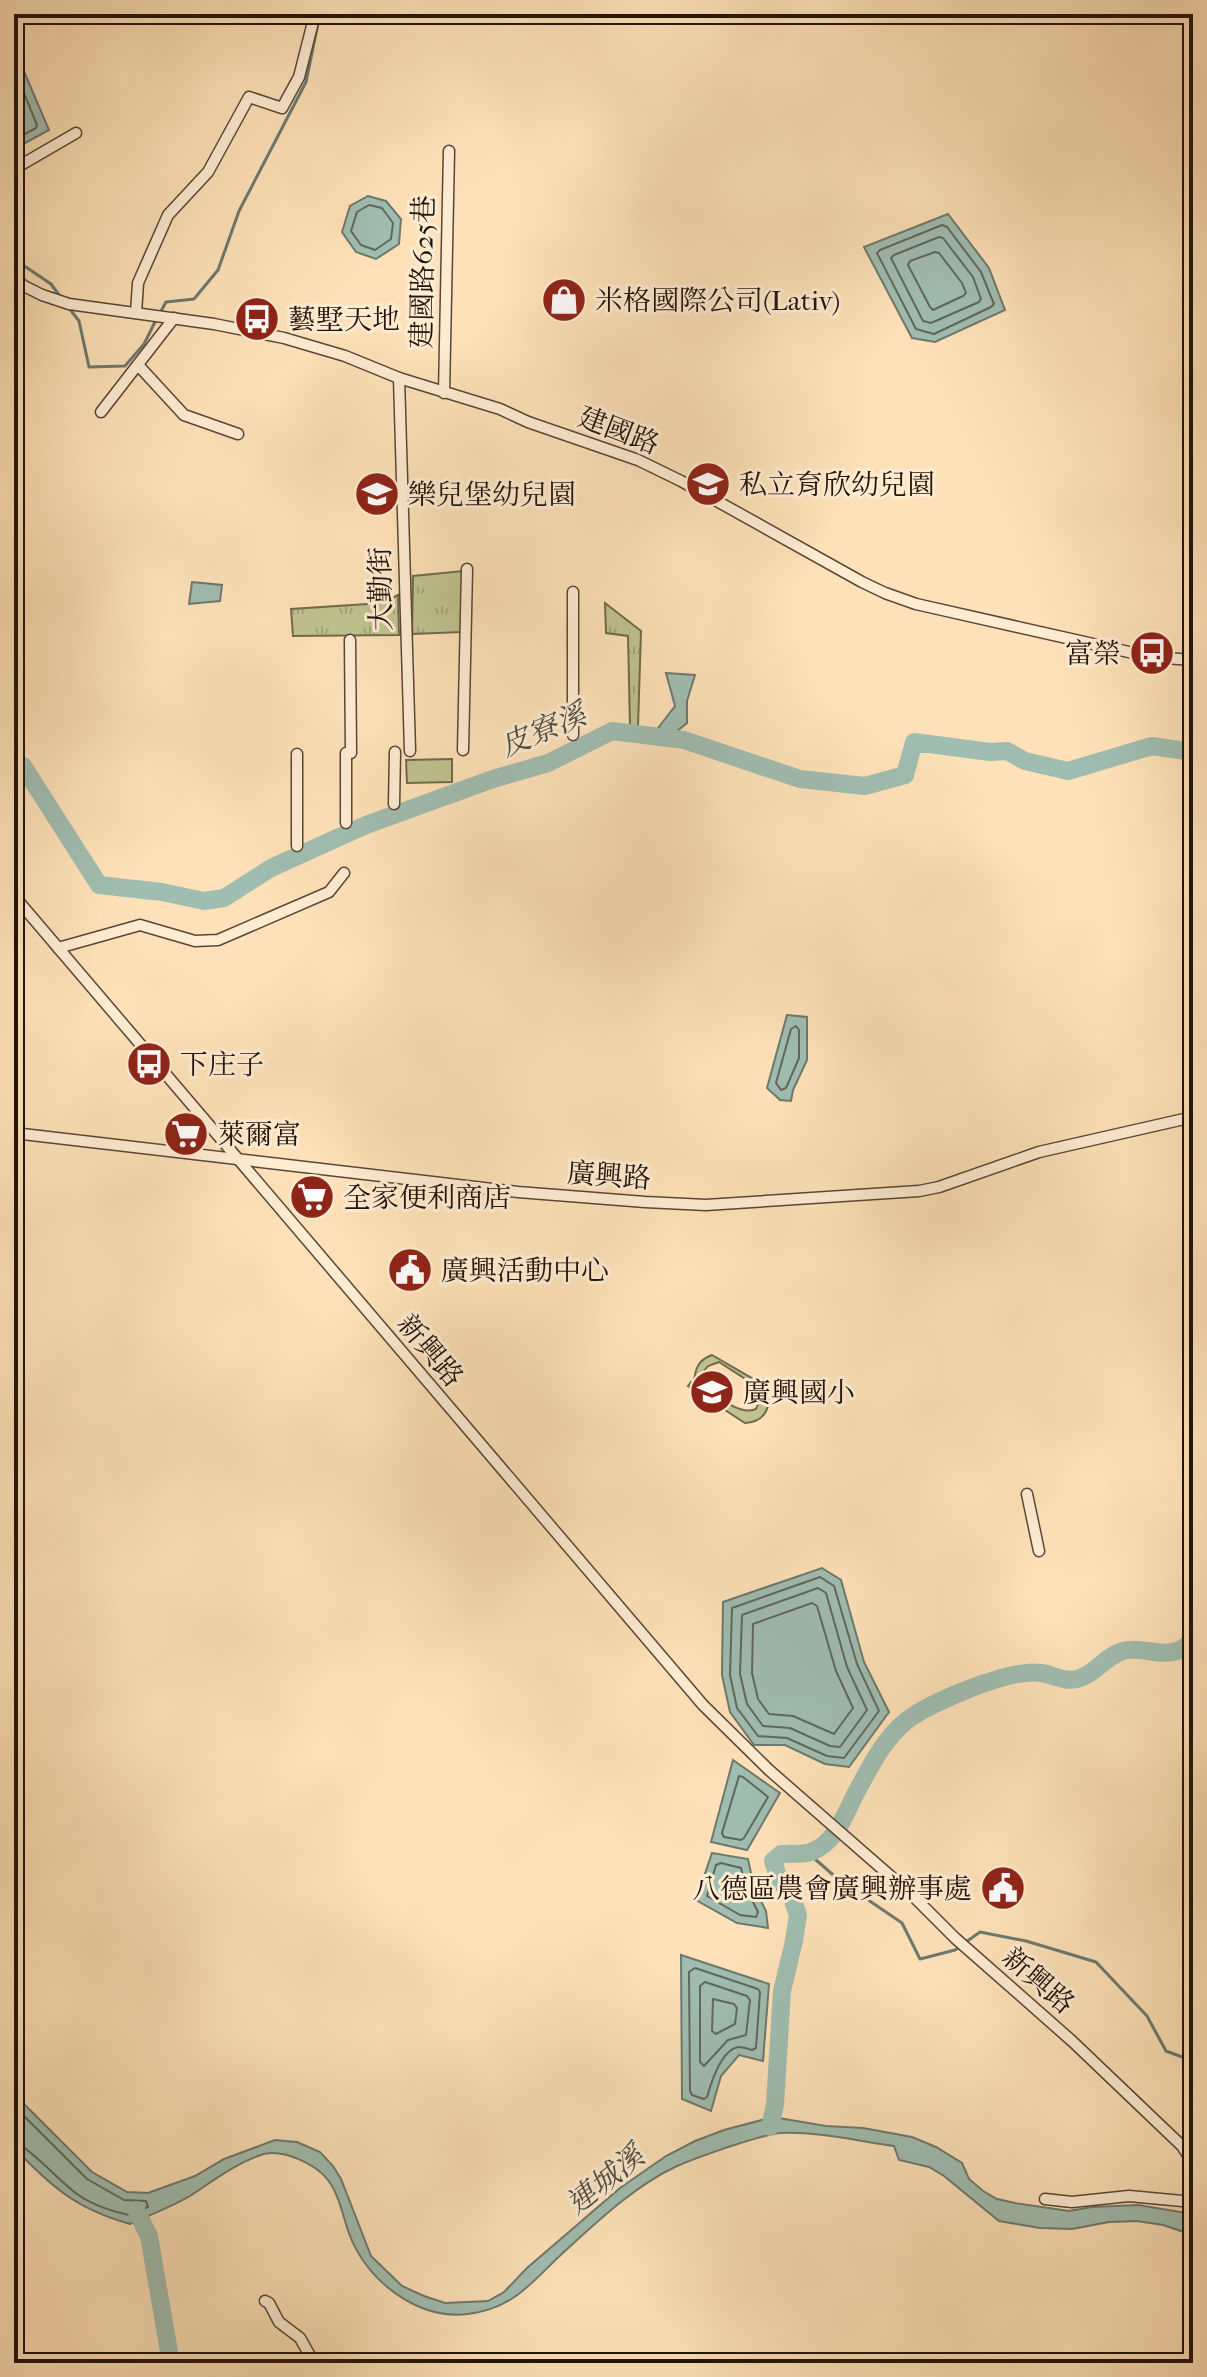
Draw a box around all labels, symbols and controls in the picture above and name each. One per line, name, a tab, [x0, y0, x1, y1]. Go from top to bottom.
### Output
street label: 建國路625巷	[405, 195, 440, 349]
shop icon: 米格國際公司(Lativ)	[540, 276, 588, 324]
place label: 米格國際公司(Lativ)	[595, 284, 840, 317]
bus stop icon: 藝墅天地	[233, 295, 281, 343]
place label: 藝墅天地	[288, 303, 400, 336]
street label: 建國路	[574, 400, 664, 461]
school or university icon: 私立育欣幼兒園	[684, 460, 732, 508]
place label: 私立育欣幼兒園	[739, 468, 935, 501]
school or university icon: 樂兒堡幼兒園	[353, 470, 401, 518]
place label: 樂兒堡幼兒園	[408, 478, 576, 511]
street label: 大勤街	[363, 547, 398, 631]
bus stop icon: 富榮	[1128, 629, 1176, 677]
place label: 富榮	[1065, 637, 1121, 670]
water label: 皮寮溪	[495, 696, 594, 764]
bus stop icon: 下庄子	[125, 1040, 173, 1088]
place label: 下庄子	[180, 1048, 264, 1081]
supermarket icon: 萊爾富	[162, 1110, 210, 1158]
place label: 萊爾富	[217, 1118, 301, 1151]
street label: 廣興路	[566, 1156, 652, 1195]
supermarket icon: 全家便利商店	[288, 1173, 336, 1221]
place label: 全家便利商店	[343, 1181, 511, 1214]
public building icon: 廣興活動中心	[386, 1246, 434, 1294]
place label: 廣興活動中心	[441, 1254, 609, 1287]
street label: 新興路	[391, 1308, 470, 1393]
school or university icon: 廣興國小	[688, 1368, 736, 1416]
place label: 廣興國小	[743, 1376, 855, 1409]
public building icon: 八德區農會廣興辦事處	[979, 1864, 1027, 1912]
place label: 八德區農會廣興辦事處	[692, 1872, 972, 1905]
street label: 新興路	[996, 1940, 1081, 2020]
water label: 連城溪	[559, 2137, 654, 2222]

